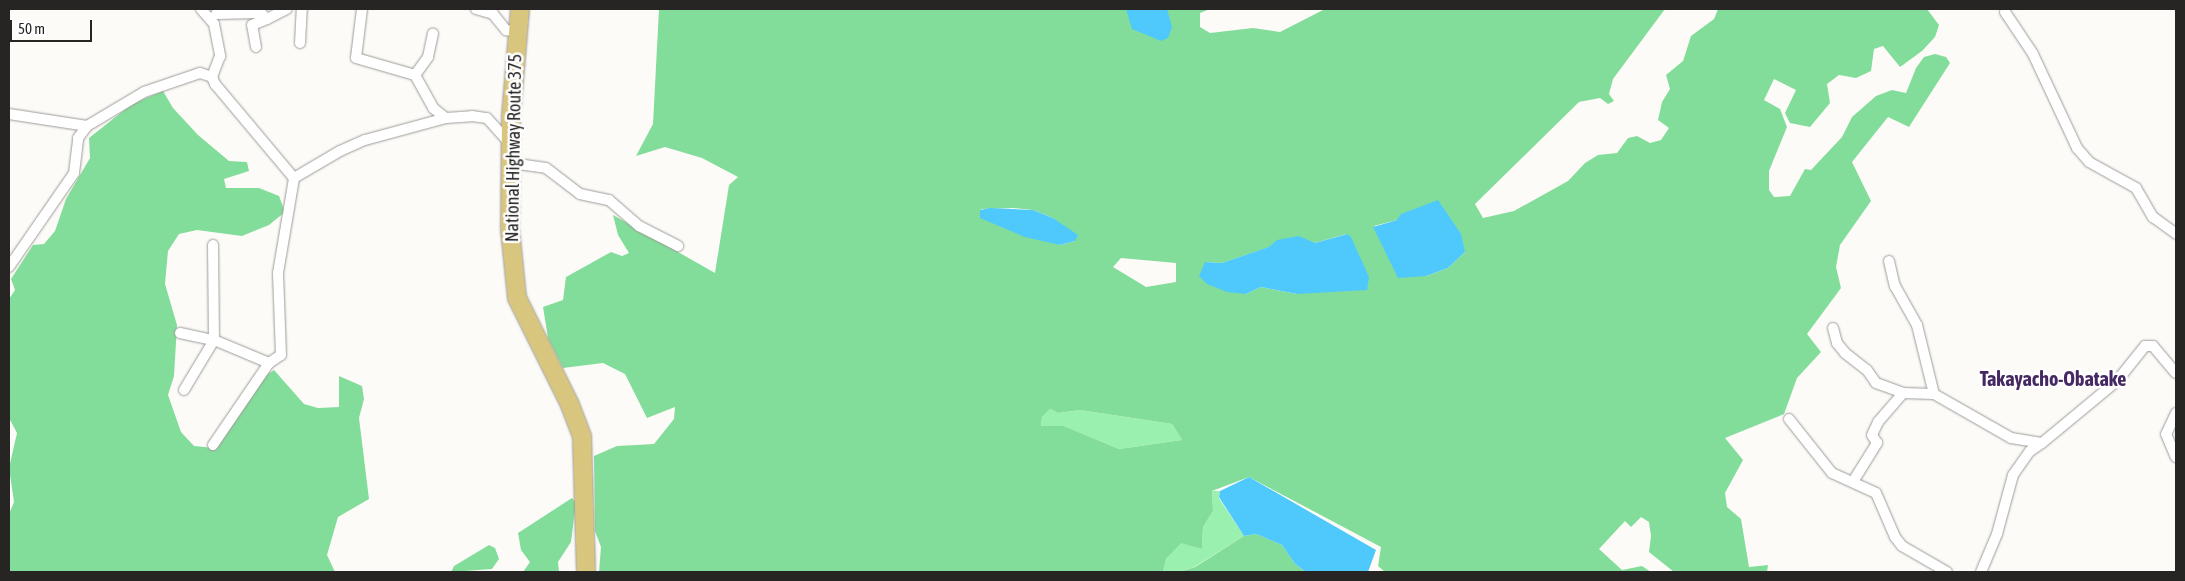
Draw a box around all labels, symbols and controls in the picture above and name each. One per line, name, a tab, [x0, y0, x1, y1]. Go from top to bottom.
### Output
scale bar	[12, 10, 95, 42]
text: 50 m	[18, 20, 45, 37]
street label: National Highway Route 375	[502, 54, 526, 242]
district label: Takayacho-Obatake	[1980, 366, 2126, 390]

